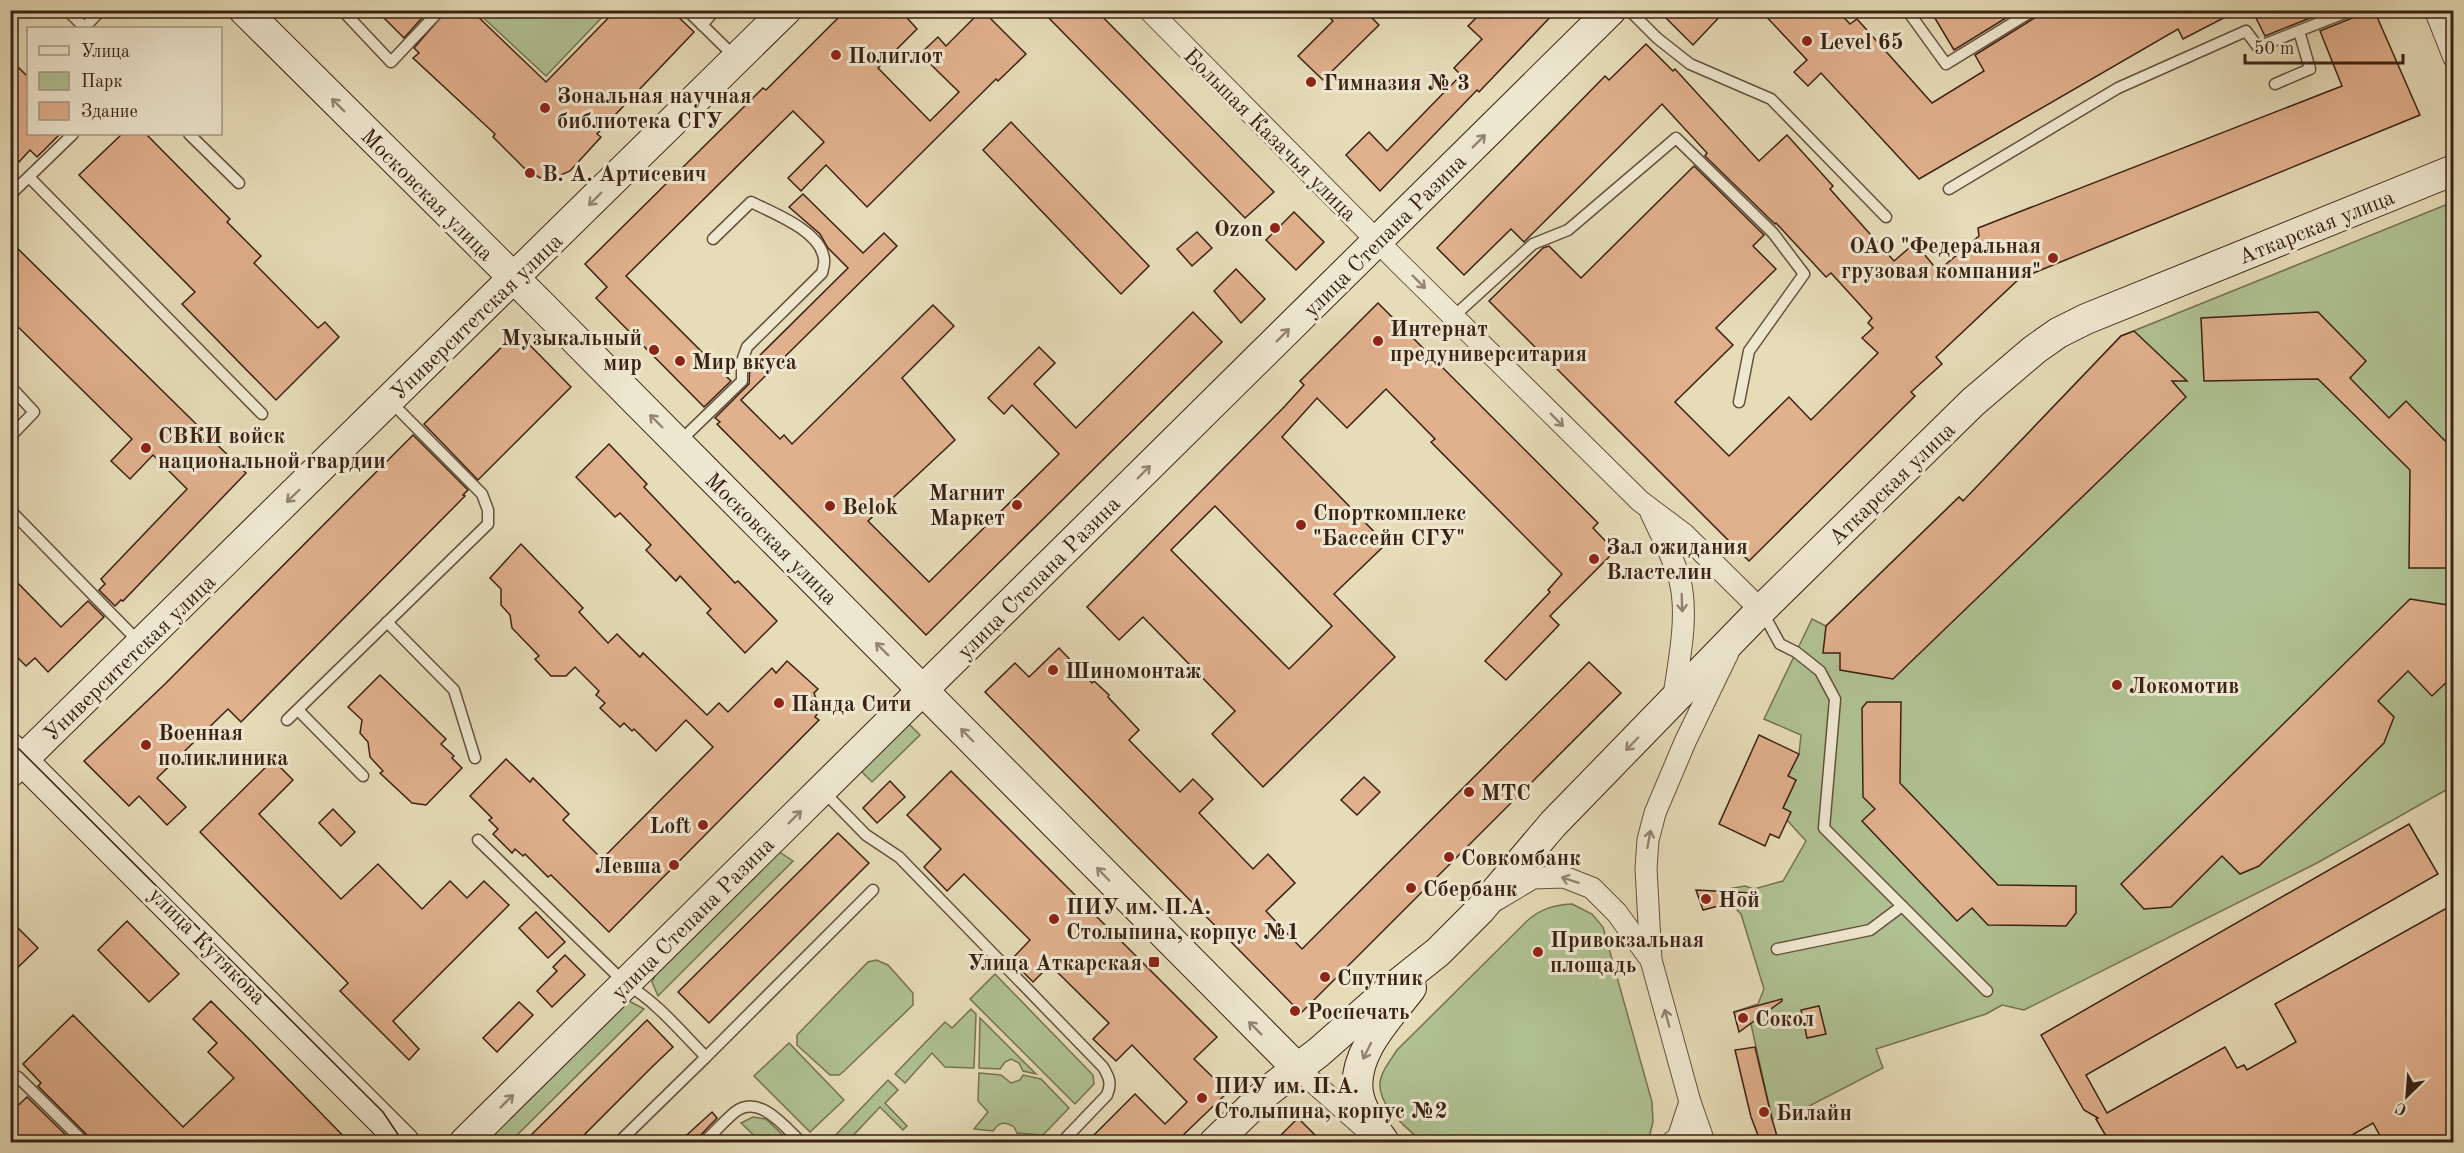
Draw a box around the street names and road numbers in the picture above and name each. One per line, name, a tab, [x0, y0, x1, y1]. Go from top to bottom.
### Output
street label: Большая Казачья улица	[1179, 45, 1360, 226]
street label: Московская улица	[356, 125, 497, 266]
street label: улица Степана Разина	[1300, 151, 1471, 322]
street label: Аткарская улица	[2236, 187, 2398, 269]
street label: Университетская улица	[387, 230, 567, 405]
street label: Аткарская улица	[1825, 419, 1960, 550]
street label: Московская улица	[700, 469, 841, 610]
street label: улица Степана Разина	[954, 493, 1125, 664]
street label: Университетская улица	[40, 571, 220, 746]
street label: улица Степана Разина	[608, 834, 779, 1005]
street label: улица Кутякова	[144, 884, 269, 1009]

